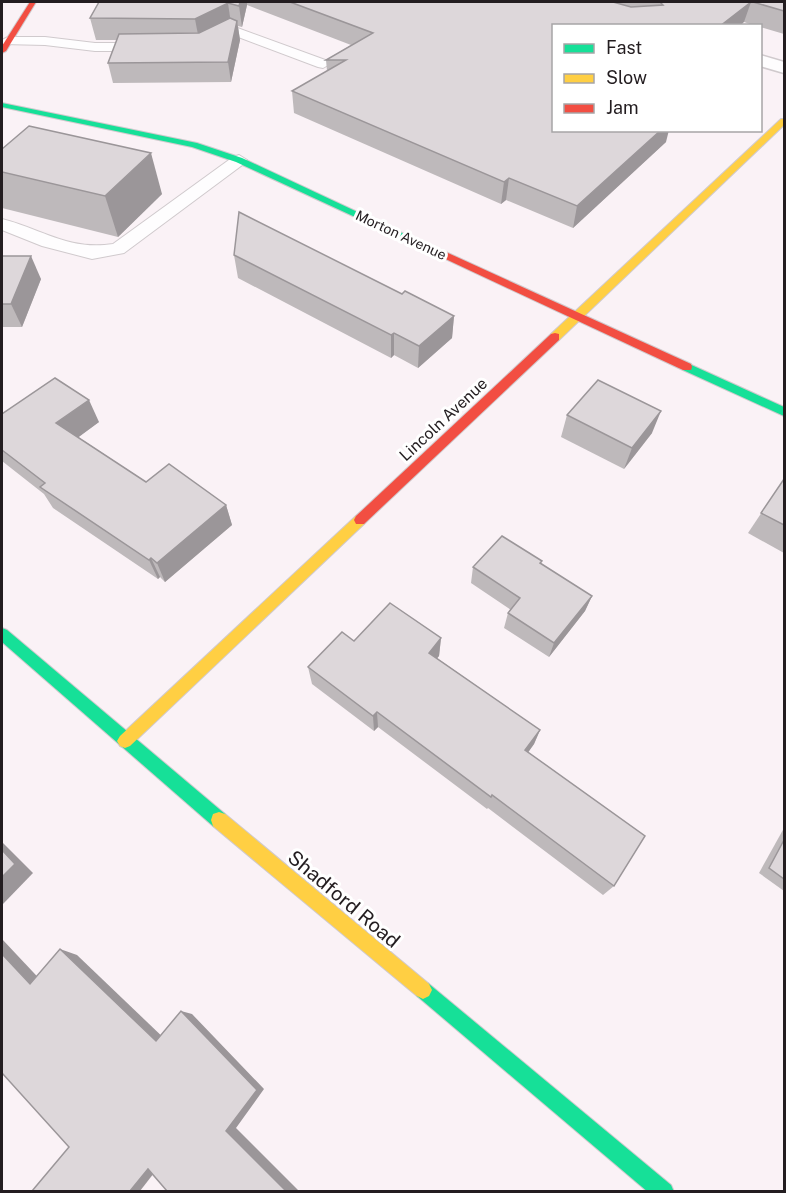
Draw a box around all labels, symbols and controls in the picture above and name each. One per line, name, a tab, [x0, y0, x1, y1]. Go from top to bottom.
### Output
legend	[552, 24, 762, 132]
text: Fast	[606, 37, 642, 58]
text: Slow	[606, 67, 647, 88]
text: Jam	[606, 97, 639, 118]
street label: Morton Avenue	[353, 207, 449, 263]
street label: Lincoln Avenue	[396, 374, 491, 465]
street label: Shadford Road	[283, 845, 405, 953]

